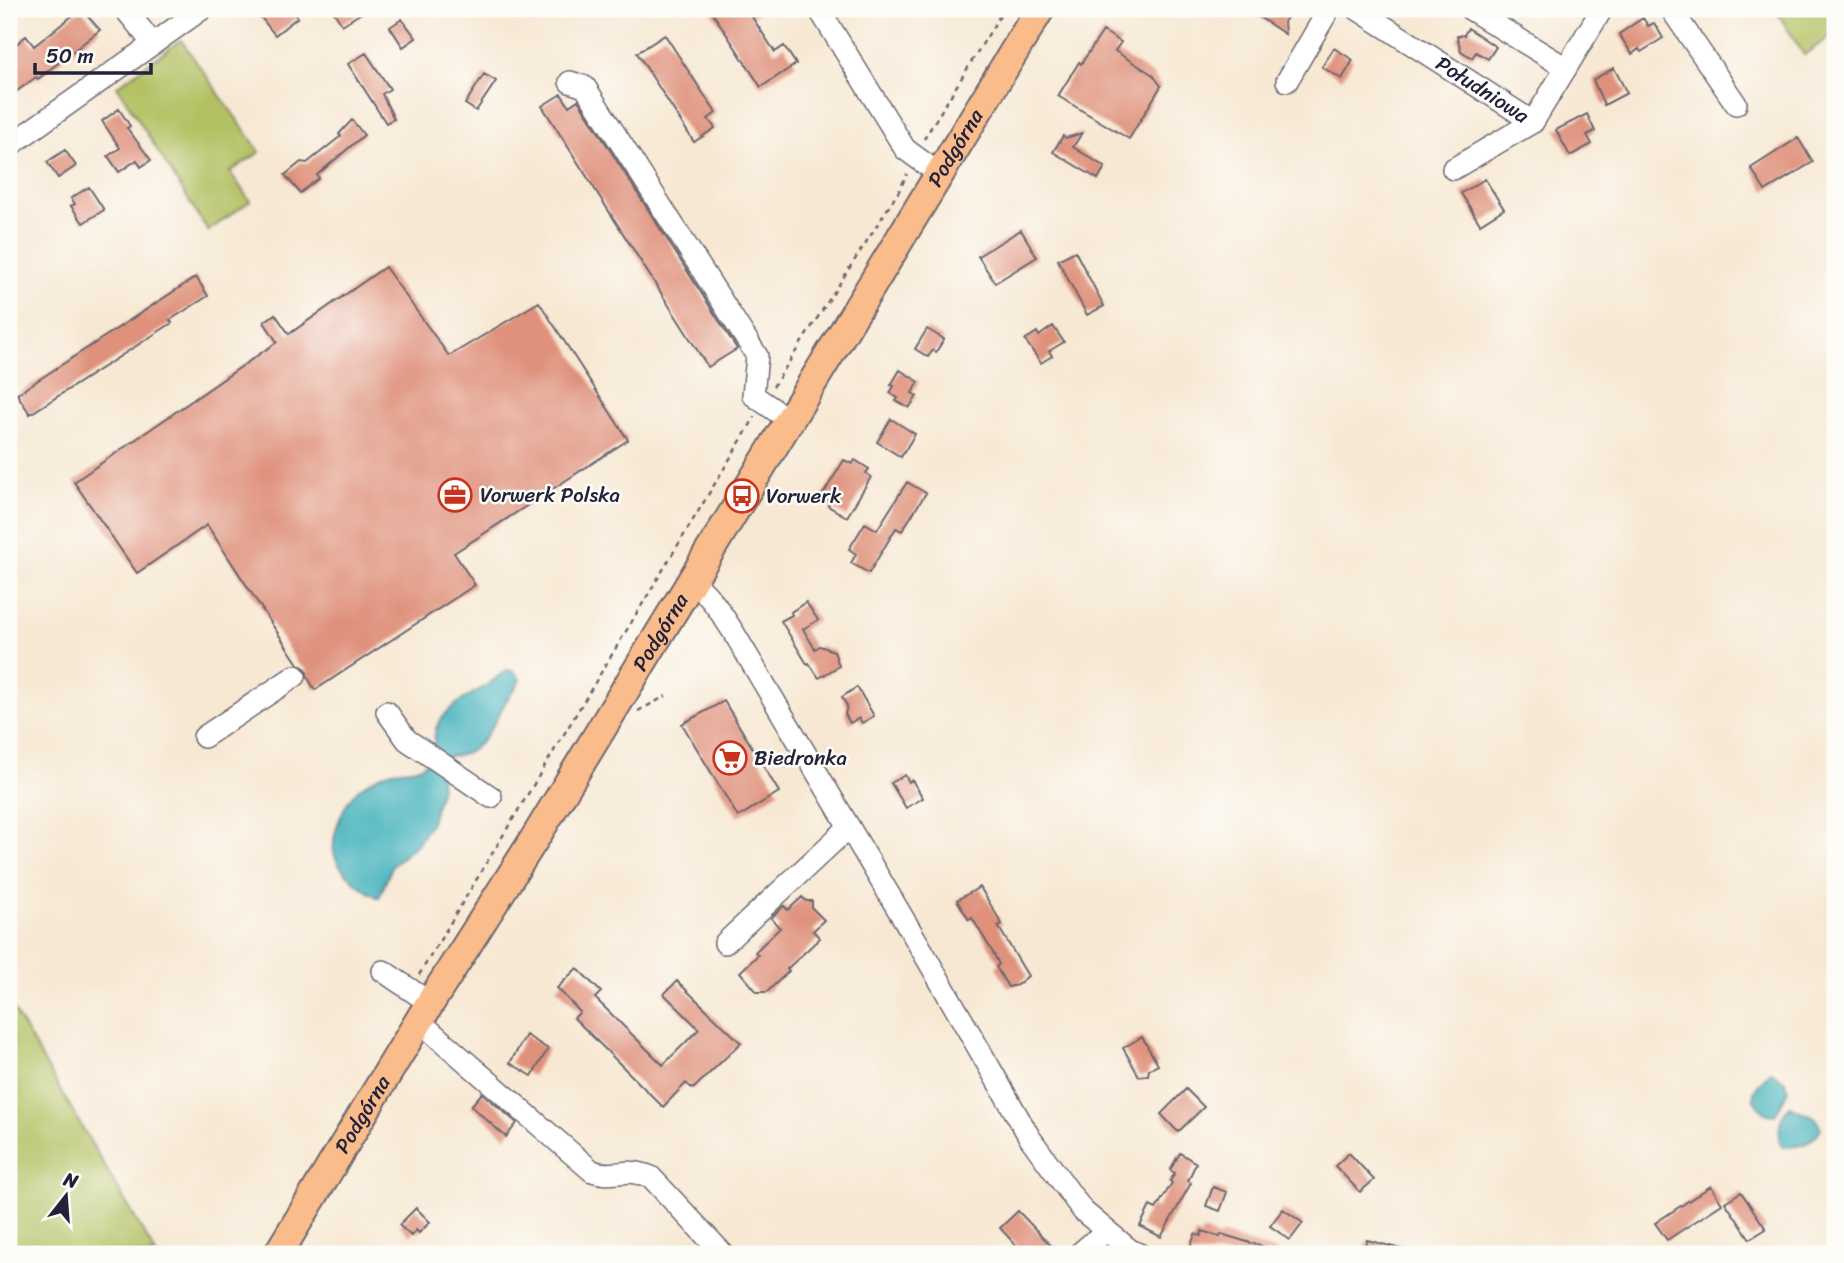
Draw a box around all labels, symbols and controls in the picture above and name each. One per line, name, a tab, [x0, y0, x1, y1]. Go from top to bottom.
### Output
scale bar	[35, 32, 150, 76]
text: 50 m	[46, 37, 94, 75]
street label: Południowa	[1428, 45, 1537, 134]
street label: Podgórna	[917, 101, 994, 195]
office icon: Vorwerk Polska	[436, 476, 474, 514]
place label: Vorwerk Polska	[480, 476, 620, 514]
bus stop icon: Vorwerk	[723, 477, 761, 515]
place label: Vorwerk	[766, 477, 842, 515]
street label: Podgórna	[622, 585, 699, 679]
supermarket icon: Biedronka	[711, 739, 749, 777]
place label: Biedronka	[754, 739, 847, 777]
street label: Podgórna	[324, 1067, 401, 1161]
north arrow	[32, 1162, 102, 1232]
text: N	[59, 1162, 83, 1198]

